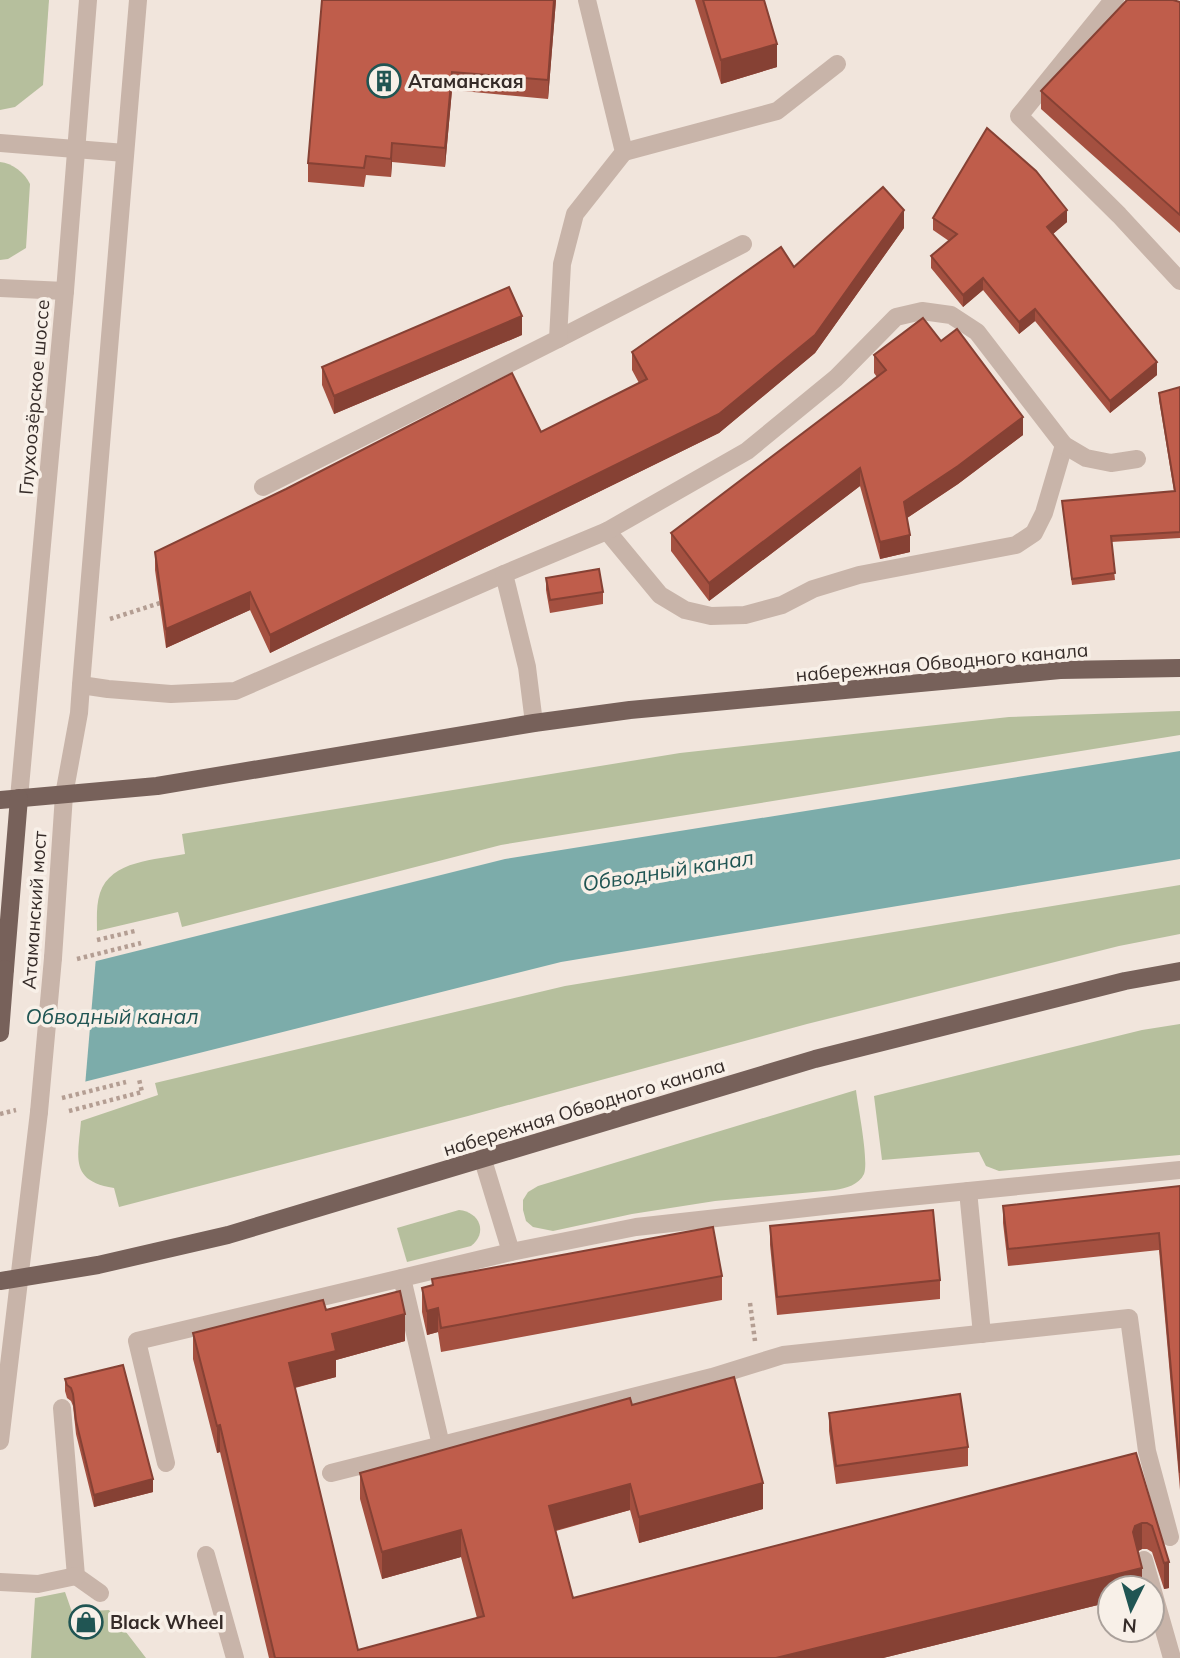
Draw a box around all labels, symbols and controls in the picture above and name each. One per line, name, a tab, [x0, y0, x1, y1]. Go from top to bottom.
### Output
building icon: Атаманская	[365, 62, 403, 100]
place label: Атаманская	[408, 69, 524, 93]
street label: Глухоозёрское шоссе	[14, 298, 54, 496]
street label: набережная Обводного канала	[795, 637, 1089, 687]
street label: Атаманский мост	[16, 830, 52, 990]
water label: Обводный канал	[580, 844, 756, 896]
water label: Обводный канал	[25, 1003, 199, 1029]
street label: набережная Обводного канала	[440, 1053, 728, 1161]
north arrow	[1096, 1574, 1166, 1644]
shop icon: Black Wheel	[67, 1603, 105, 1641]
place label: Black Wheel	[110, 1610, 224, 1634]
text: N	[1121, 1613, 1138, 1639]

